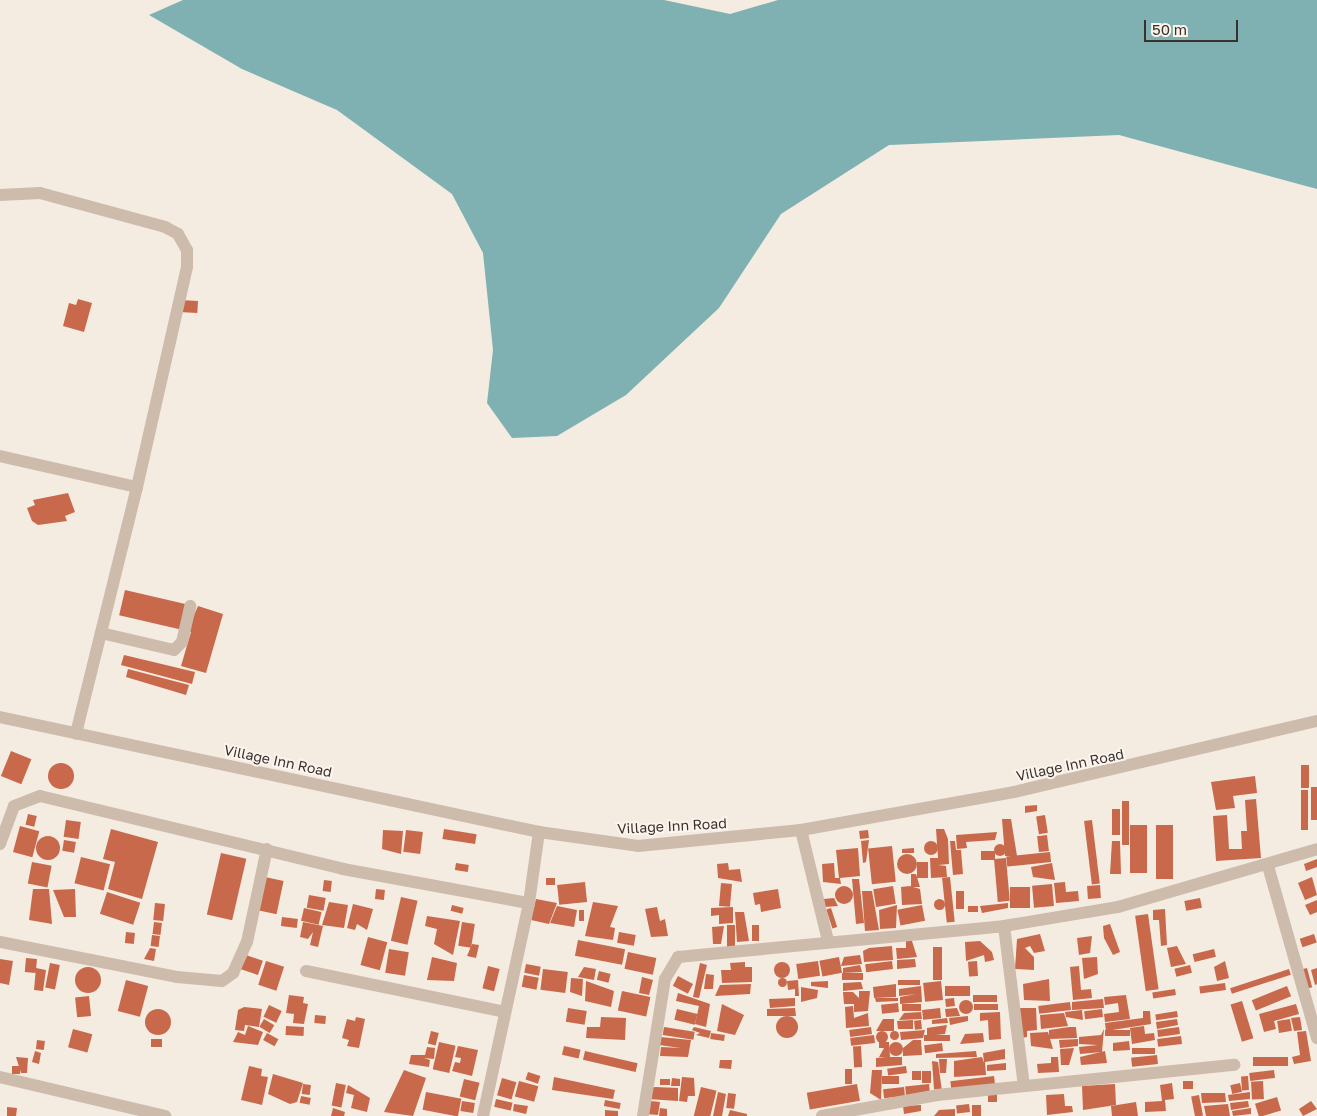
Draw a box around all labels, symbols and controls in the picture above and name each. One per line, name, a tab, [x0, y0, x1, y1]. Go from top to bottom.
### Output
scale bar	[1147, 10, 1241, 42]
text: 50 m	[1152, 20, 1187, 38]
street label: Village Inn Road	[223, 741, 333, 781]
street label: Village Inn Road	[1015, 745, 1125, 785]
street label: Village Inn Road	[617, 815, 727, 837]

